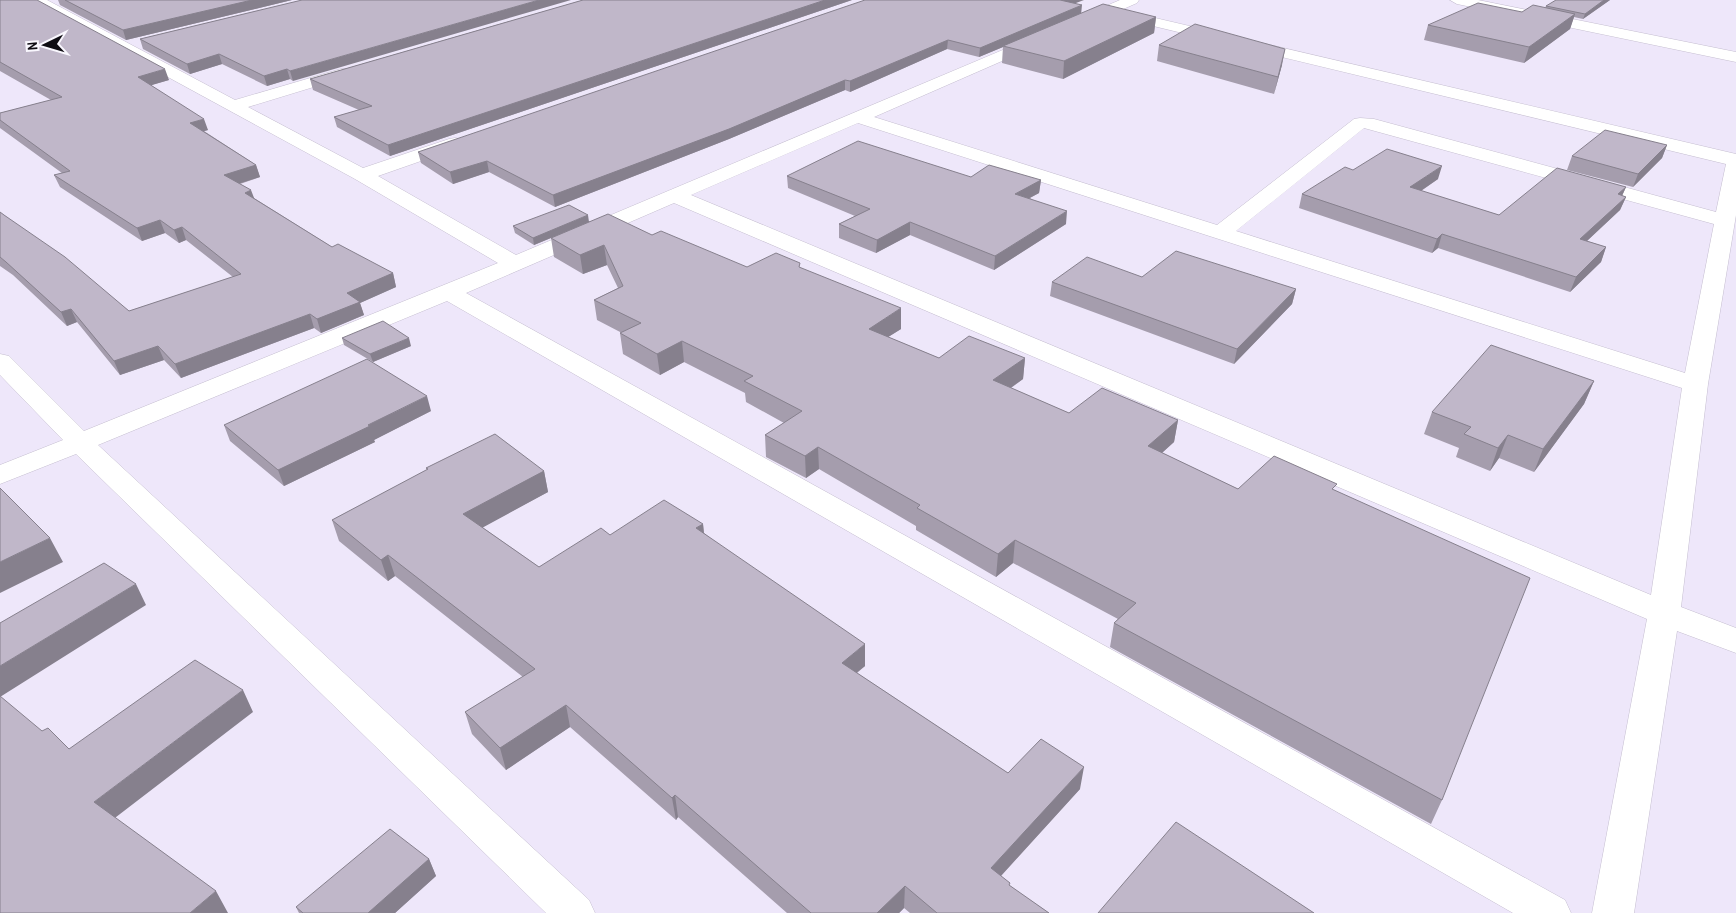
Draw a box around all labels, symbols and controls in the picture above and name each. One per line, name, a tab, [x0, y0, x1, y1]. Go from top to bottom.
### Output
north arrow	[20, 20, 70, 70]
text: N	[23, 41, 41, 51]

